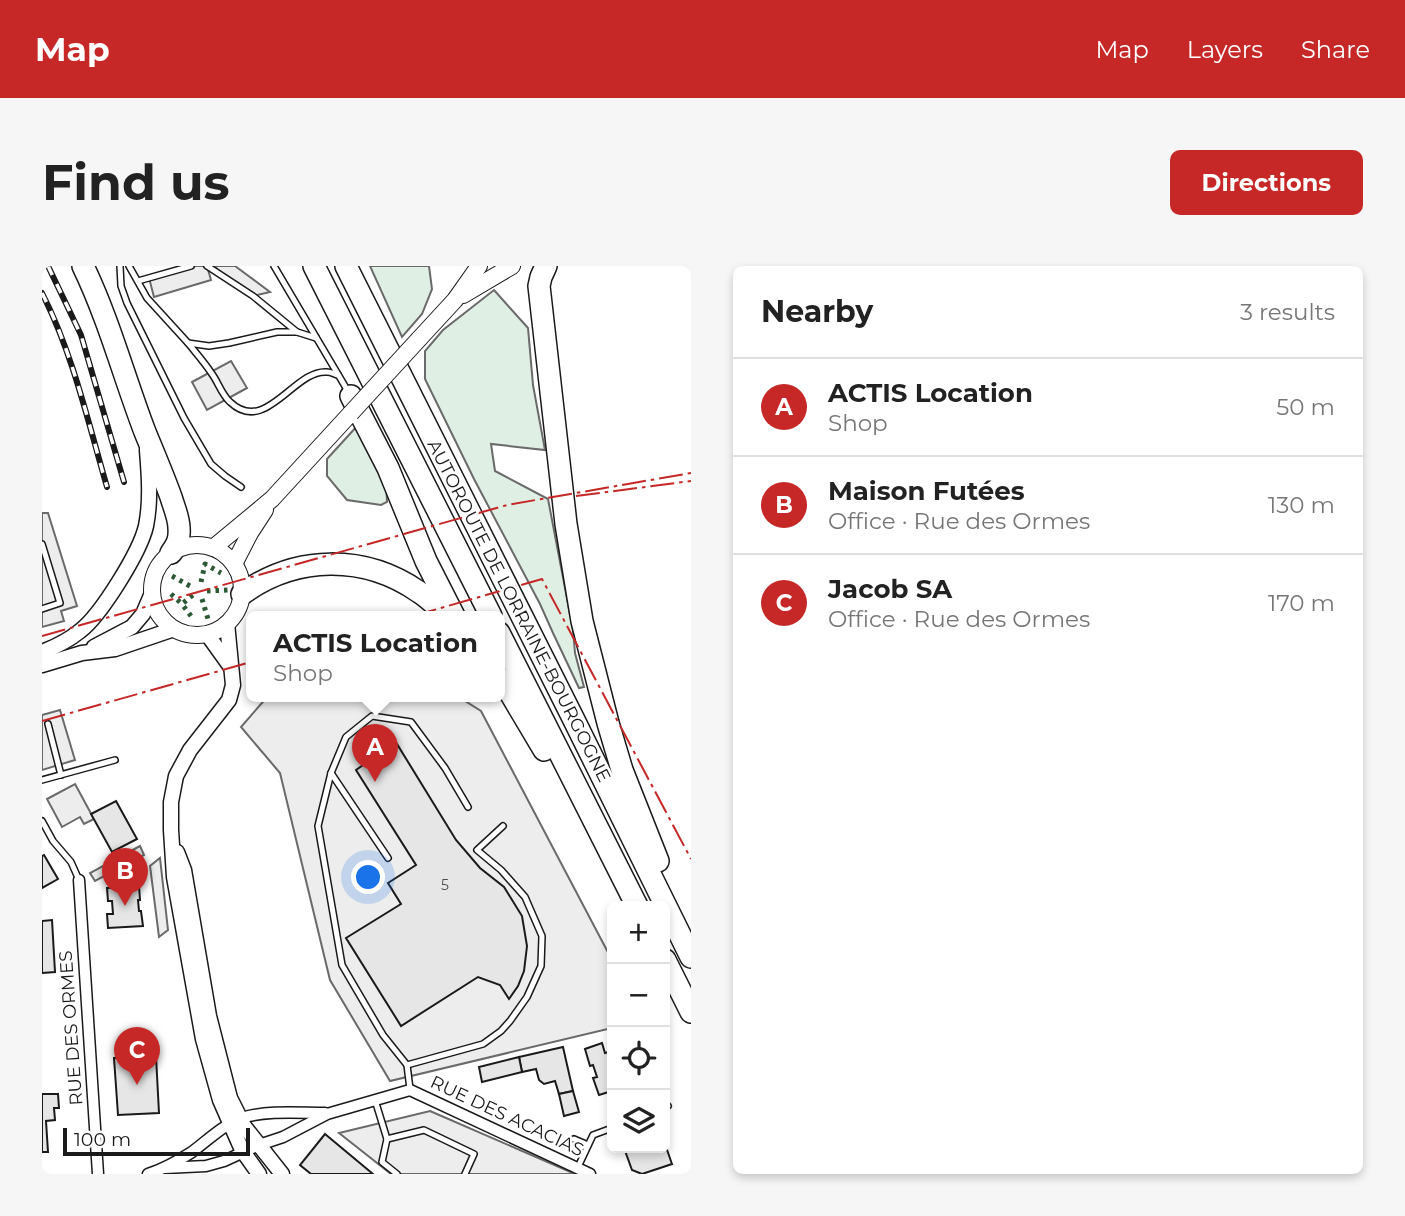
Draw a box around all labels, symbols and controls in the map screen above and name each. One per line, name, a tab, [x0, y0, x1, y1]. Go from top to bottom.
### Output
text: Map	[35, 29, 110, 69]
text: Map	[1095, 35, 1149, 64]
text: Layers	[1187, 35, 1263, 64]
text: Share	[1301, 35, 1370, 64]
button: Directions	[1170, 150, 1363, 215]
text: Find us	[42, 153, 230, 212]
text: Nearby	[761, 293, 873, 330]
text: 3 results	[1240, 298, 1335, 326]
text: ACTIS Location	[828, 377, 1033, 409]
text: A	[775, 393, 793, 421]
text: 50 m	[1276, 393, 1335, 421]
text: Shop	[828, 409, 888, 437]
street label: AUTOROUTE DE LORRAINE-BOURGOGNE	[423, 436, 615, 786]
text: Maison Futées	[828, 475, 1024, 507]
text: B	[775, 491, 793, 519]
text: 130 m	[1268, 491, 1335, 519]
text: Office · Rue des Ormes	[828, 507, 1090, 535]
text: Jacob SA	[828, 573, 952, 605]
text: C	[776, 589, 792, 617]
text: 170 m	[1268, 589, 1335, 617]
text: Office · Rue des Ormes	[828, 605, 1090, 633]
popup	[246, 611, 505, 702]
text: ACTIS Location	[273, 627, 478, 659]
text: Shop	[273, 659, 333, 687]
pin: A	[352, 724, 398, 782]
pin: B	[102, 848, 148, 906]
your location	[351, 860, 385, 894]
house number: 5	[441, 876, 449, 894]
map controls	[607, 901, 670, 1153]
button: +	[607, 901, 670, 964]
street label: RUE DES ORMES	[55, 950, 87, 1106]
button: −	[607, 964, 670, 1027]
pin: C	[114, 1027, 160, 1085]
button: locate	[607, 1027, 670, 1090]
street label: RUE DES ACACIAS	[427, 1071, 587, 1161]
button: layers	[607, 1090, 670, 1153]
scale bar	[63, 1125, 250, 1157]
text: 100 m	[74, 1128, 131, 1151]

